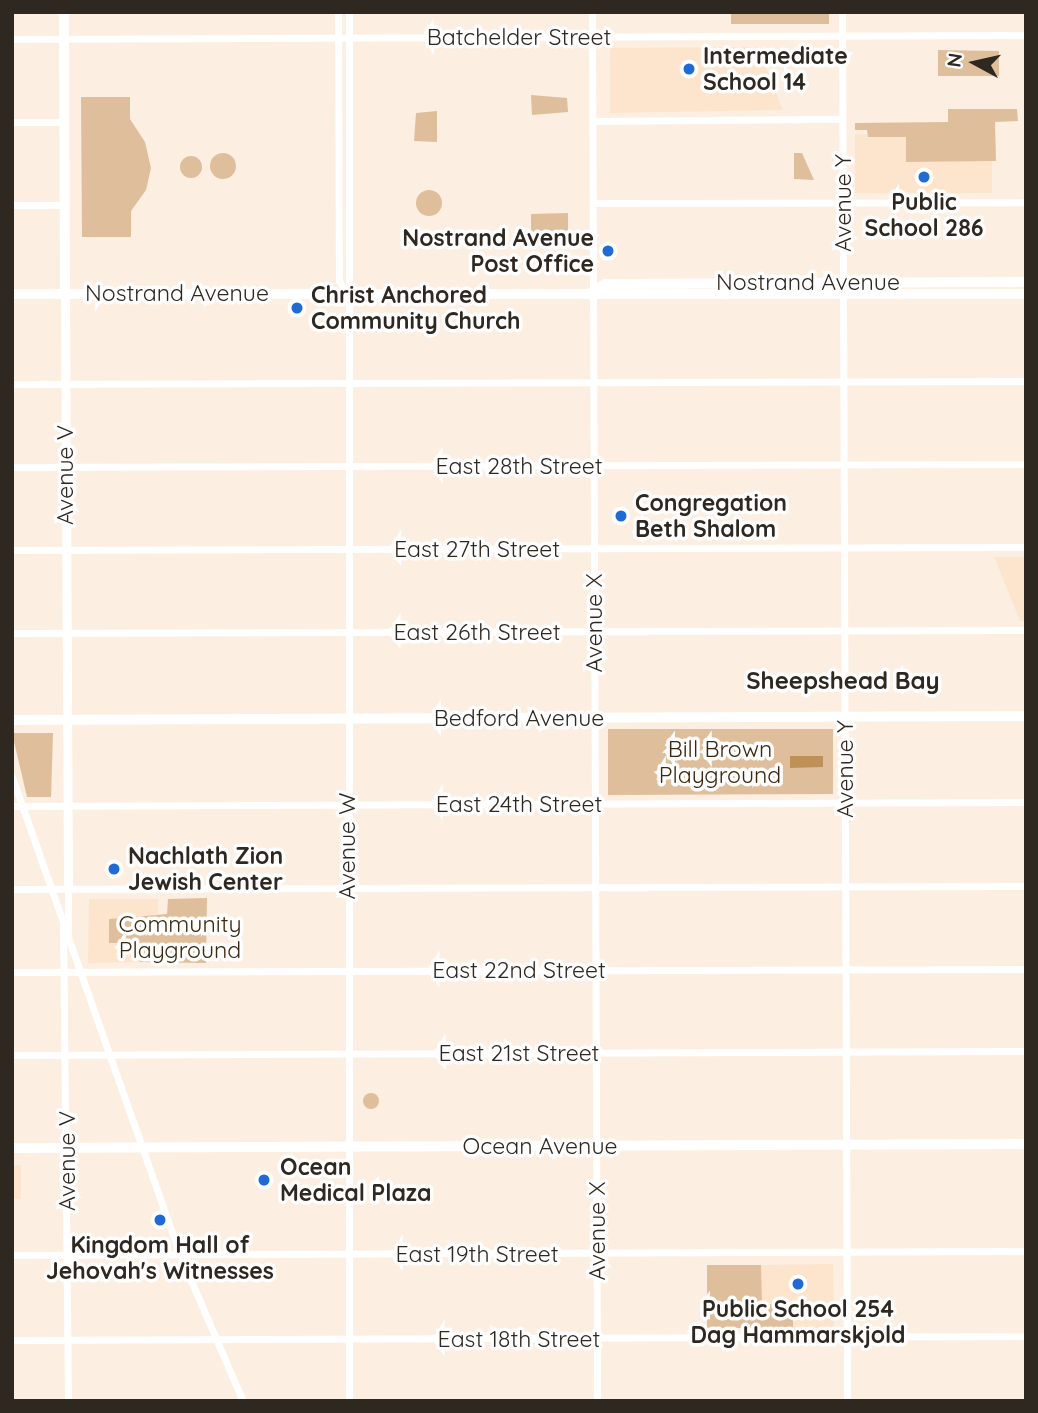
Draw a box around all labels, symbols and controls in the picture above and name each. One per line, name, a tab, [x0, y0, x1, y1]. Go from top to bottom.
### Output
street label: Batchelder Street	[427, 23, 611, 51]
north arrow	[940, 28, 1010, 98]
place label: Intermediate School 14	[703, 42, 848, 96]
text: N	[941, 51, 967, 69]
marker: Intermediate School 14	[681, 61, 697, 77]
street label: Avenue Y	[829, 154, 857, 252]
marker: Public School 286	[916, 169, 932, 185]
place label: Public School 286	[865, 188, 983, 242]
place label: Nostrand Avenue Post Office	[402, 224, 594, 278]
marker: Nostrand Avenue Post Office	[600, 243, 616, 259]
street label: Nostrand Avenue	[716, 268, 900, 296]
street label: Nostrand Avenue	[85, 279, 269, 307]
place label: Christ Anchored Community Church	[311, 281, 520, 335]
marker: Christ Anchored Community Church	[289, 300, 305, 316]
street label: Avenue V	[51, 425, 79, 525]
street label: East 28th Street	[435, 452, 603, 480]
place label: Congregation Beth Shalom	[635, 489, 787, 543]
marker: Congregation Beth Shalom	[613, 508, 629, 524]
street label: East 27th Street	[394, 535, 560, 563]
street label: Avenue X	[580, 574, 608, 672]
street label: East 26th Street	[394, 618, 560, 646]
district label: Sheepshead Bay	[746, 667, 940, 695]
street label: Bedford Avenue	[434, 704, 604, 732]
street label: Avenue Y	[831, 720, 859, 818]
park label: Bill Brown Playground	[659, 735, 781, 789]
street label: East 24th Street	[436, 790, 602, 818]
street label: Avenue W	[333, 792, 361, 900]
place label: Nachlath Zion Jewish Center	[128, 842, 283, 896]
marker: Nachlath Zion Jewish Center	[106, 861, 122, 877]
park label: Community Playground	[118, 910, 242, 964]
street label: East 22nd Street	[432, 956, 606, 984]
street label: East 21st Street	[439, 1039, 599, 1067]
street label: Avenue V	[53, 1111, 81, 1211]
street label: Ocean Avenue	[463, 1132, 617, 1160]
place label: Ocean Medical Plaza	[280, 1153, 431, 1207]
marker: Ocean Medical Plaza	[254, 1170, 274, 1190]
street label: Avenue X	[583, 1182, 611, 1280]
marker: Kingdom Hall of Jehovah's Witnesses	[152, 1212, 168, 1228]
place label: Kingdom Hall of Jehovah's Witnesses	[46, 1231, 274, 1285]
street label: East 19th Street	[395, 1240, 559, 1268]
marker: Public School 254 Dag Hammarskjold	[790, 1276, 806, 1292]
place label: Public School 254 Dag Hammarskjold	[691, 1295, 905, 1349]
street label: East 18th Street	[438, 1325, 600, 1353]

